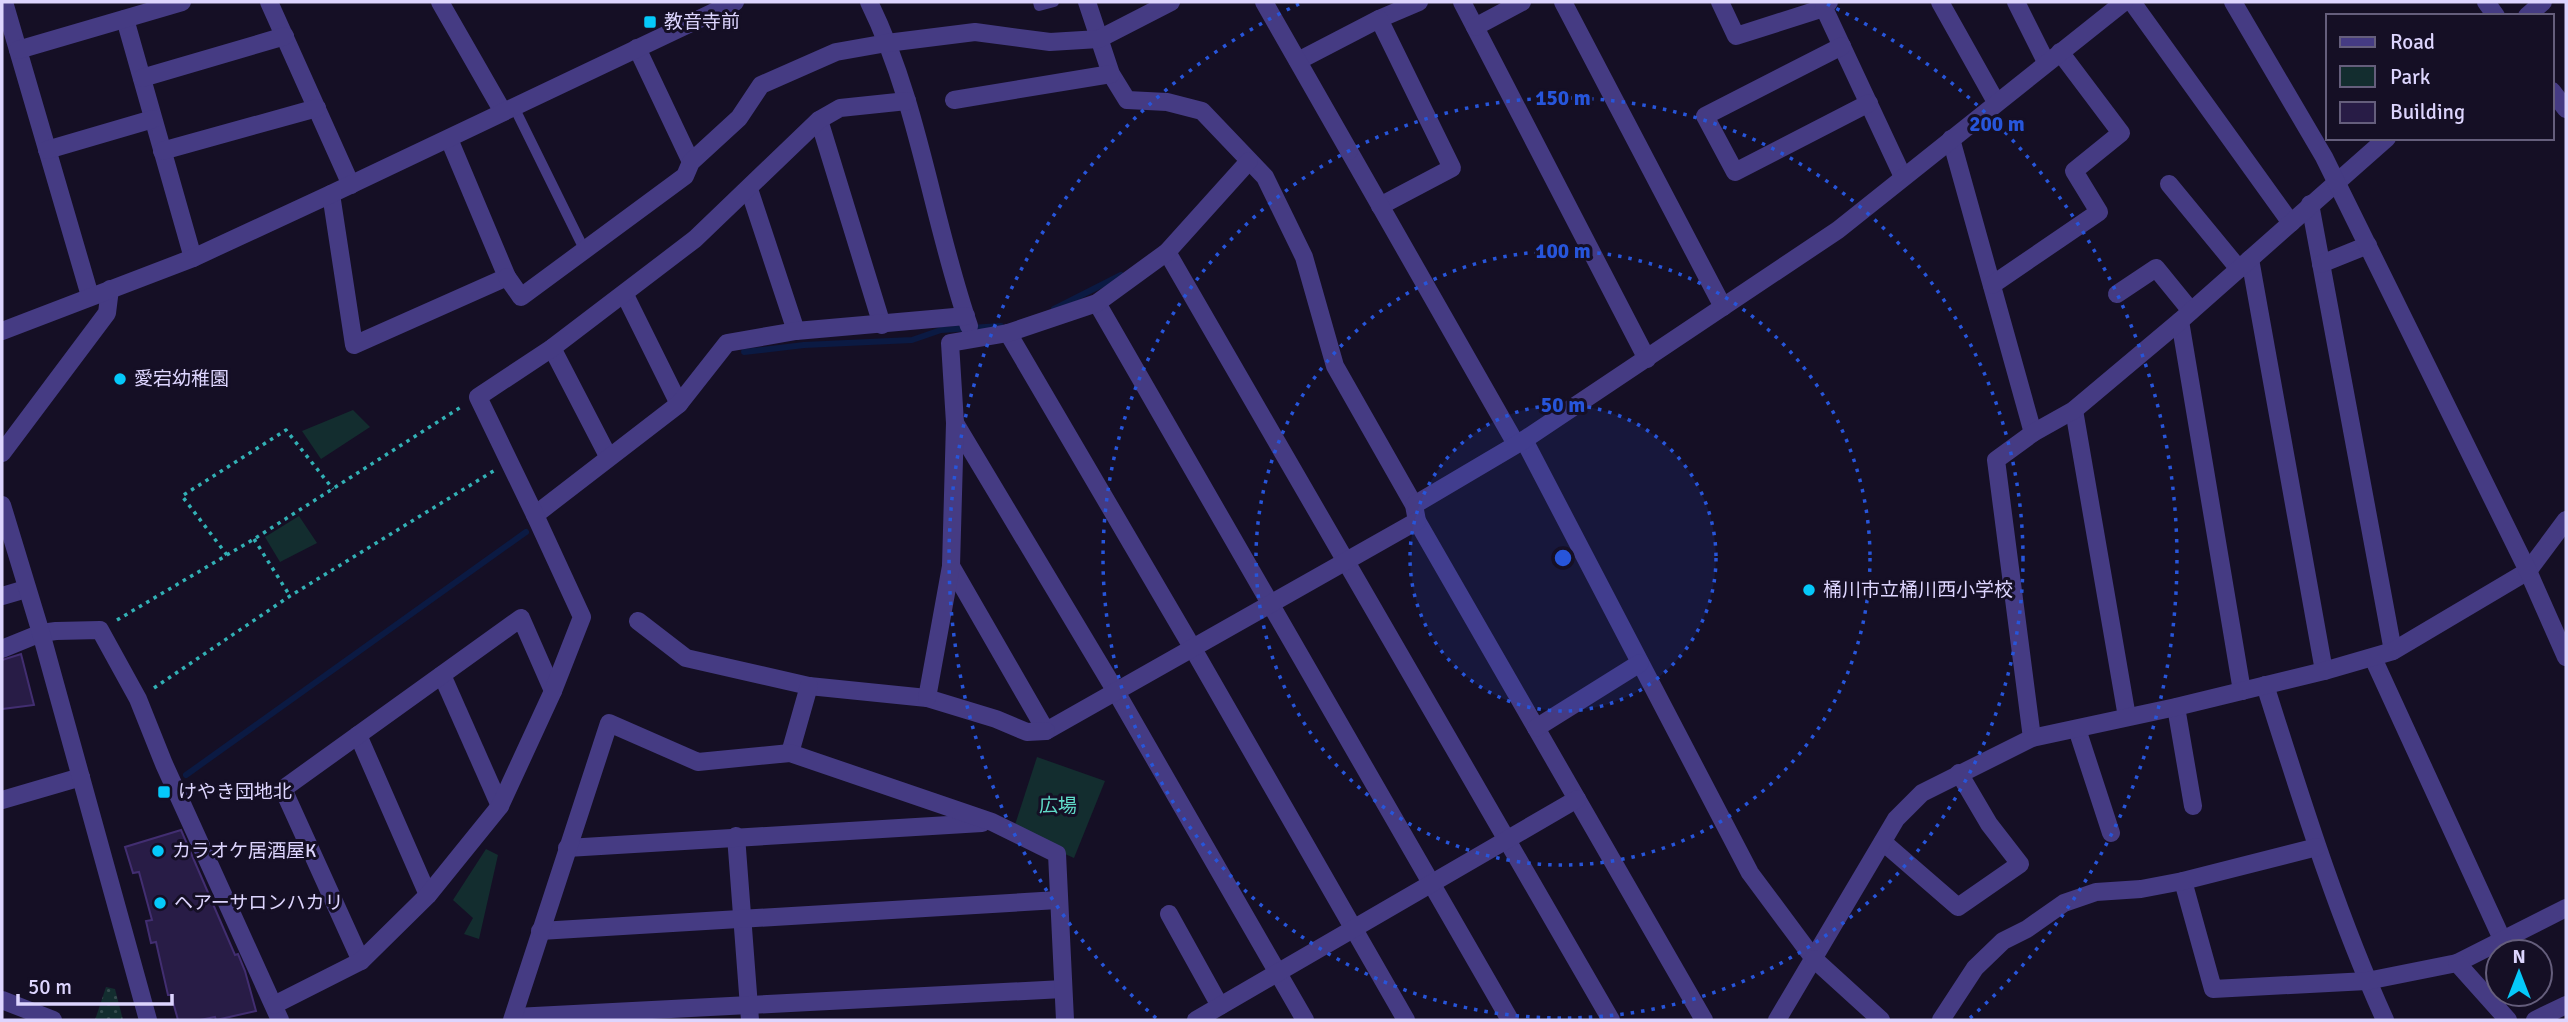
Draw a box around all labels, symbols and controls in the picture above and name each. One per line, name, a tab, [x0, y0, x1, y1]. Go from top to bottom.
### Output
place label: 教音寺前	[664, 10, 740, 34]
marker: 教音寺前	[642, 14, 658, 30]
legend	[2326, 14, 2554, 140]
text: Road	[2390, 29, 2435, 55]
text: Park	[2390, 64, 2431, 90]
text: 150 m	[1535, 85, 1591, 111]
text: Building	[2390, 99, 2465, 125]
text: 200 m	[1969, 111, 2025, 137]
text: 100 m	[1535, 238, 1591, 264]
place label: 愛宕幼稚園	[134, 367, 229, 391]
marker: 愛宕幼稚園	[112, 371, 128, 387]
text: 50 m	[1541, 392, 1585, 418]
centre of rings	[1551, 546, 1575, 570]
place label: 桶川市立桶川西小学校	[1823, 578, 2013, 602]
marker: 桶川市立桶川西小学校	[1801, 582, 1817, 598]
place label: けやき団地北	[178, 780, 292, 804]
marker: けやき団地北	[156, 784, 172, 800]
park label: 広場	[1039, 794, 1077, 818]
place label: カラオケ居酒屋K	[172, 839, 317, 863]
marker: カラオケ居酒屋K	[150, 843, 166, 859]
place label: ヘアーサロンハカリ	[174, 891, 343, 915]
marker: ヘアーサロンハカリ	[152, 895, 168, 911]
north arrow	[2484, 938, 2554, 1008]
text: N	[2512, 945, 2526, 969]
scale bar	[18, 962, 172, 1006]
text: 50 m	[28, 974, 72, 1000]

